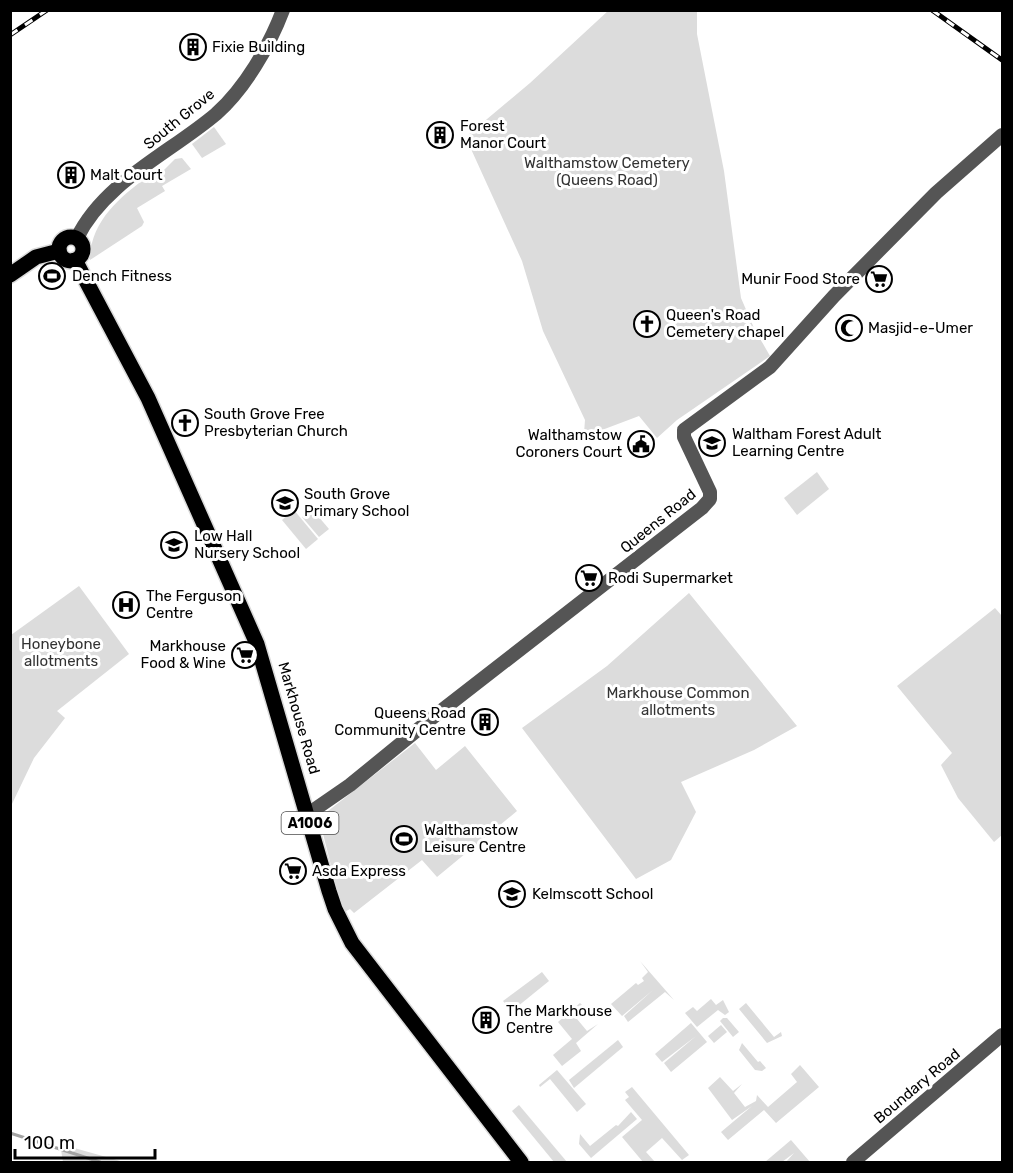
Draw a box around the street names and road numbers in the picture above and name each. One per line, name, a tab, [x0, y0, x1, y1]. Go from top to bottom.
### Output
street label: South Grove	[140, 85, 218, 153]
street label: Queens Road	[617, 485, 699, 557]
street label: Markhouse Road	[274, 660, 324, 776]
road number: A1006	[282, 812, 338, 834]
street label: Boundary Road	[870, 1045, 964, 1127]

